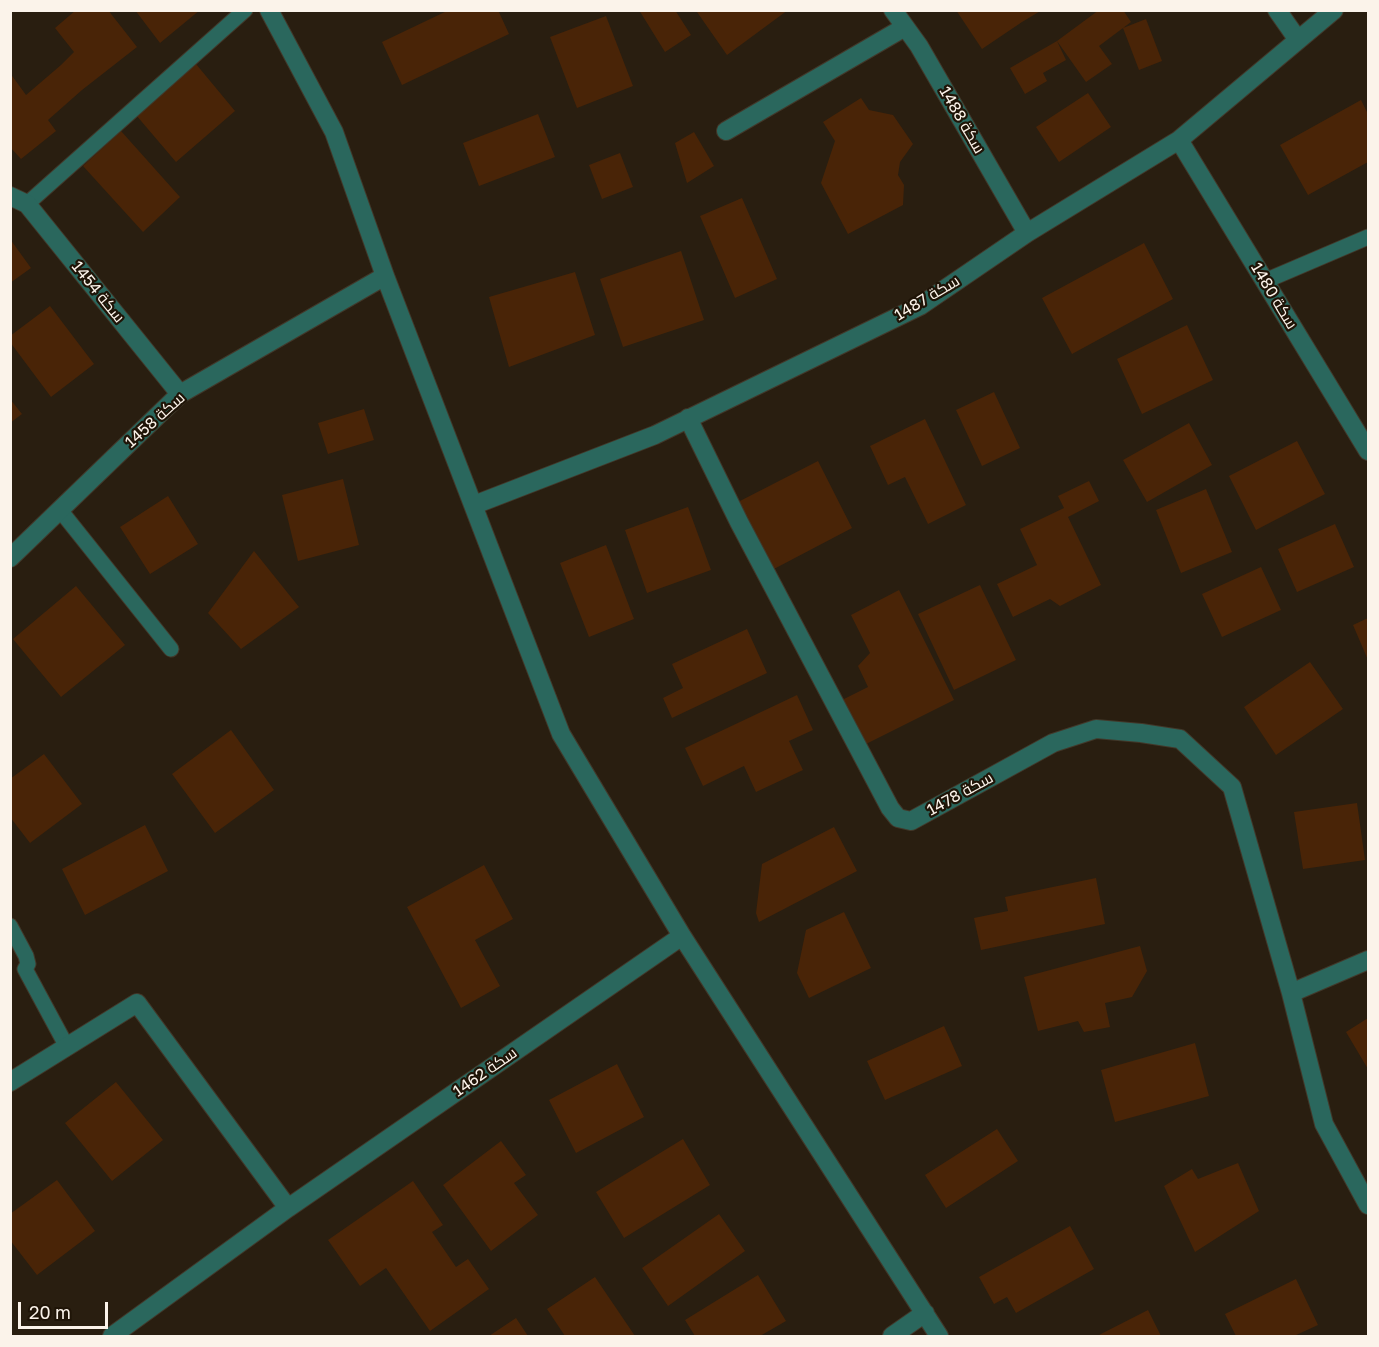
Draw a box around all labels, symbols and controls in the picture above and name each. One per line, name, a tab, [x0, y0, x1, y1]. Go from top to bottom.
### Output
street label: سكة 1488	[935, 83, 989, 157]
street label: سكة 1454	[67, 257, 129, 327]
street label: سكة 1480	[1247, 259, 1301, 333]
street label: سكة 1487	[891, 271, 963, 325]
street label: سكة 1458	[121, 388, 189, 452]
street label: سكة 1478	[924, 768, 996, 820]
street label: سكة 1462	[449, 1043, 521, 1101]
scale bar	[21, 1290, 111, 1328]
text: 20 m	[29, 1301, 71, 1323]

